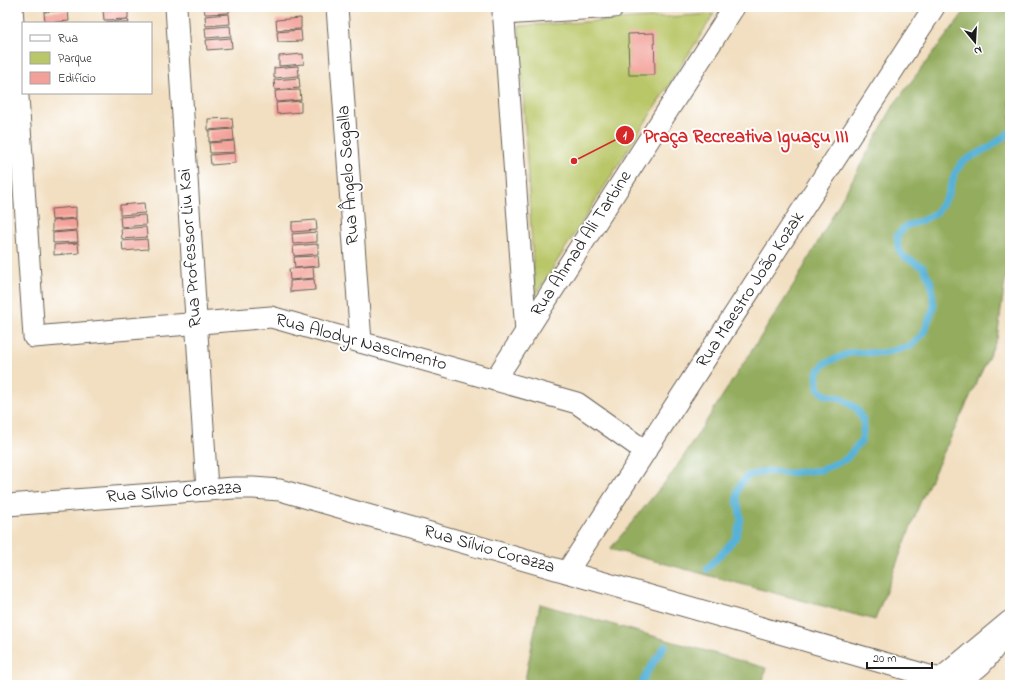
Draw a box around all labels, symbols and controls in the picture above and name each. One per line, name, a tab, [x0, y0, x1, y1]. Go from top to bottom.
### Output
legend	[22, 22, 152, 94]
north arrow	[955, 22, 995, 62]
text: Rua	[58, 30, 78, 48]
text: N	[972, 42, 984, 59]
text: Parque	[58, 50, 92, 68]
text: Edifício	[58, 70, 96, 88]
street label: Rua Ângelo Segalla	[331, 104, 368, 246]
callout: Praça Recreativa Iguaçu III	[615, 120, 856, 151]
text: Praça Recreativa Iguaçu III	[643, 124, 849, 153]
text: 1	[623, 127, 627, 145]
street label: Rua Ahmad Ali Tarbine	[525, 165, 640, 322]
street label: Rua Professor Liu Kai	[172, 168, 210, 328]
street label: Rua Maestro João Kozak	[691, 206, 812, 373]
street label: Rua Alodyr Nascimento	[272, 308, 450, 378]
street label: Rua Sílvio Corazza	[105, 475, 243, 511]
street label: Rua Sílvio Corazza	[420, 519, 558, 581]
scale bar	[867, 644, 932, 670]
text: 20 m	[873, 650, 896, 668]

